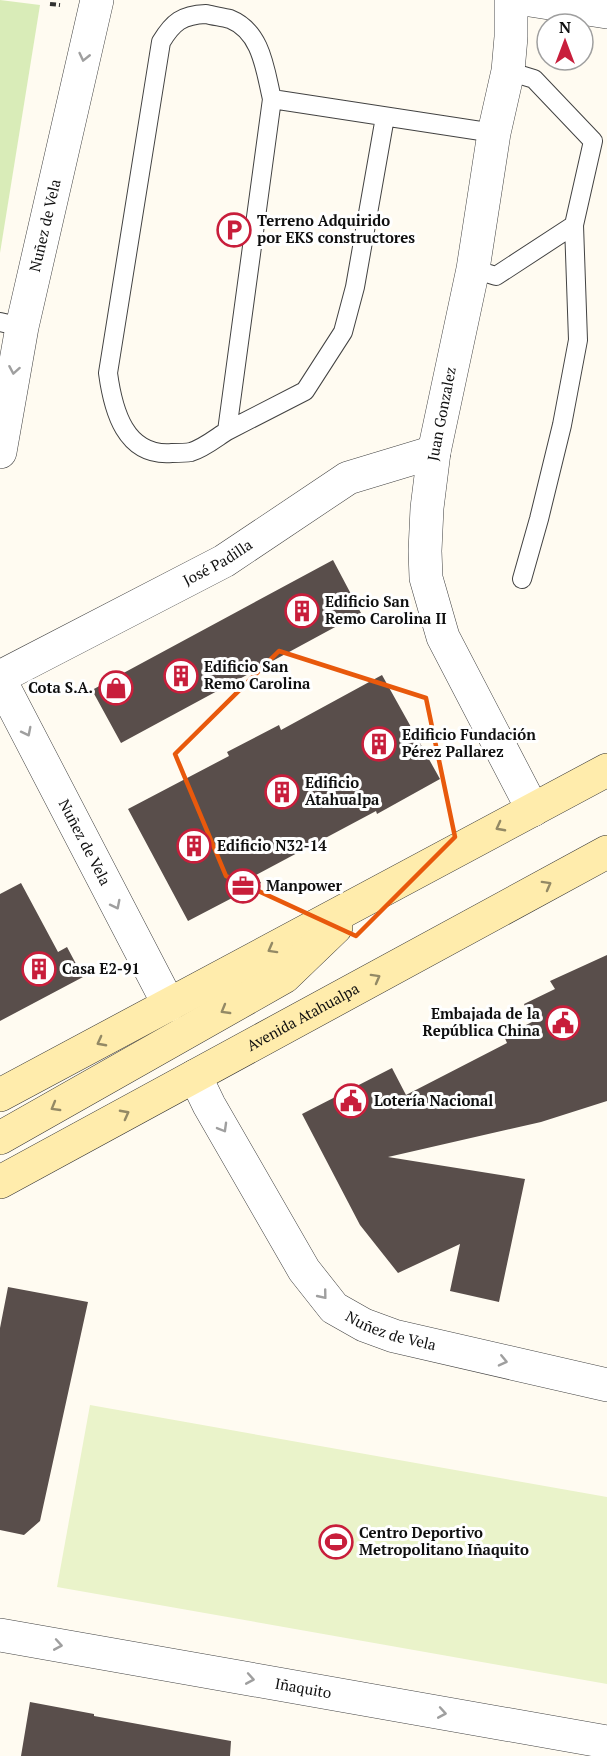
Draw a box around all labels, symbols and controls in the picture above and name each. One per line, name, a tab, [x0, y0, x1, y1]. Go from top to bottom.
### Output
north arrow	[535, 12, 595, 72]
text: N	[559, 16, 571, 38]
one-way arrow	[78, 52, 91, 62]
street label: Nuñez de Vela	[24, 177, 65, 274]
place label: Terreno Adquirido por EKS constructores	[257, 210, 415, 247]
parking icon: Terreno Adquirido por EKS constructores	[216, 212, 252, 248]
one-way arrow	[8, 365, 21, 375]
street label: Juan Gonzalez	[422, 365, 460, 463]
street label: José Padilla	[179, 534, 256, 590]
place label: Edificio San Remo Carolina II	[325, 591, 447, 628]
building icon: Edificio San Remo Carolina II	[284, 593, 320, 629]
place label: Edificio San Remo Carolina	[204, 656, 311, 693]
building icon: Edificio San Remo Carolina	[163, 658, 199, 694]
shop icon: Cota S.A.	[98, 670, 134, 706]
place label: Cota S.A.	[28, 677, 93, 697]
place label: Edificio Fundación Pérez Pallarez	[402, 724, 536, 761]
one-way arrow	[20, 726, 31, 736]
building icon: Edificio Fundación Pérez Pallarez	[361, 726, 397, 762]
place label: Edificio Atahualpa	[305, 772, 380, 809]
building icon: Edificio Atahualpa	[264, 774, 300, 810]
street label: Nuñez de Vela	[55, 795, 116, 889]
one-way arrow	[495, 820, 506, 831]
building icon: Edificio N32-14	[176, 828, 212, 864]
place label: Edificio N32-14	[217, 835, 327, 855]
office icon: Manpower	[225, 868, 261, 904]
place label: Manpower	[266, 875, 342, 895]
one-way arrow	[541, 881, 551, 892]
one-way arrow	[109, 899, 120, 910]
one-way arrow	[268, 942, 278, 953]
building icon: Casa E2-91	[21, 951, 57, 987]
place label: Casa E2-91	[62, 958, 140, 978]
one-way arrow	[369, 974, 380, 985]
street label: Avenida Atahualpa	[243, 977, 363, 1055]
one-way arrow	[220, 1003, 231, 1015]
place label: Embajada de la República China	[423, 1003, 541, 1040]
public building icon: Embajada de la República China	[545, 1005, 581, 1041]
one-way arrow	[96, 1034, 107, 1046]
public building icon: Lotería Nacional	[333, 1083, 369, 1119]
place label: Lotería Nacional	[374, 1090, 493, 1110]
one-way arrow	[51, 1099, 61, 1111]
one-way arrow	[119, 1110, 130, 1121]
one-way arrow	[215, 1122, 227, 1132]
one-way arrow	[316, 1288, 327, 1299]
street label: Nuñez de Vela	[342, 1306, 439, 1354]
one-way arrow	[497, 1354, 507, 1367]
place label: Centro Deportivo Metropolitano Iñaquito	[359, 1522, 529, 1559]
sports icon: Centro Deportivo Metropolitano Iñaquito	[318, 1524, 354, 1560]
one-way arrow	[52, 1638, 62, 1651]
one-way arrow	[244, 1672, 254, 1685]
street label: Iñaquito	[274, 1673, 333, 1702]
one-way arrow	[436, 1706, 446, 1719]

